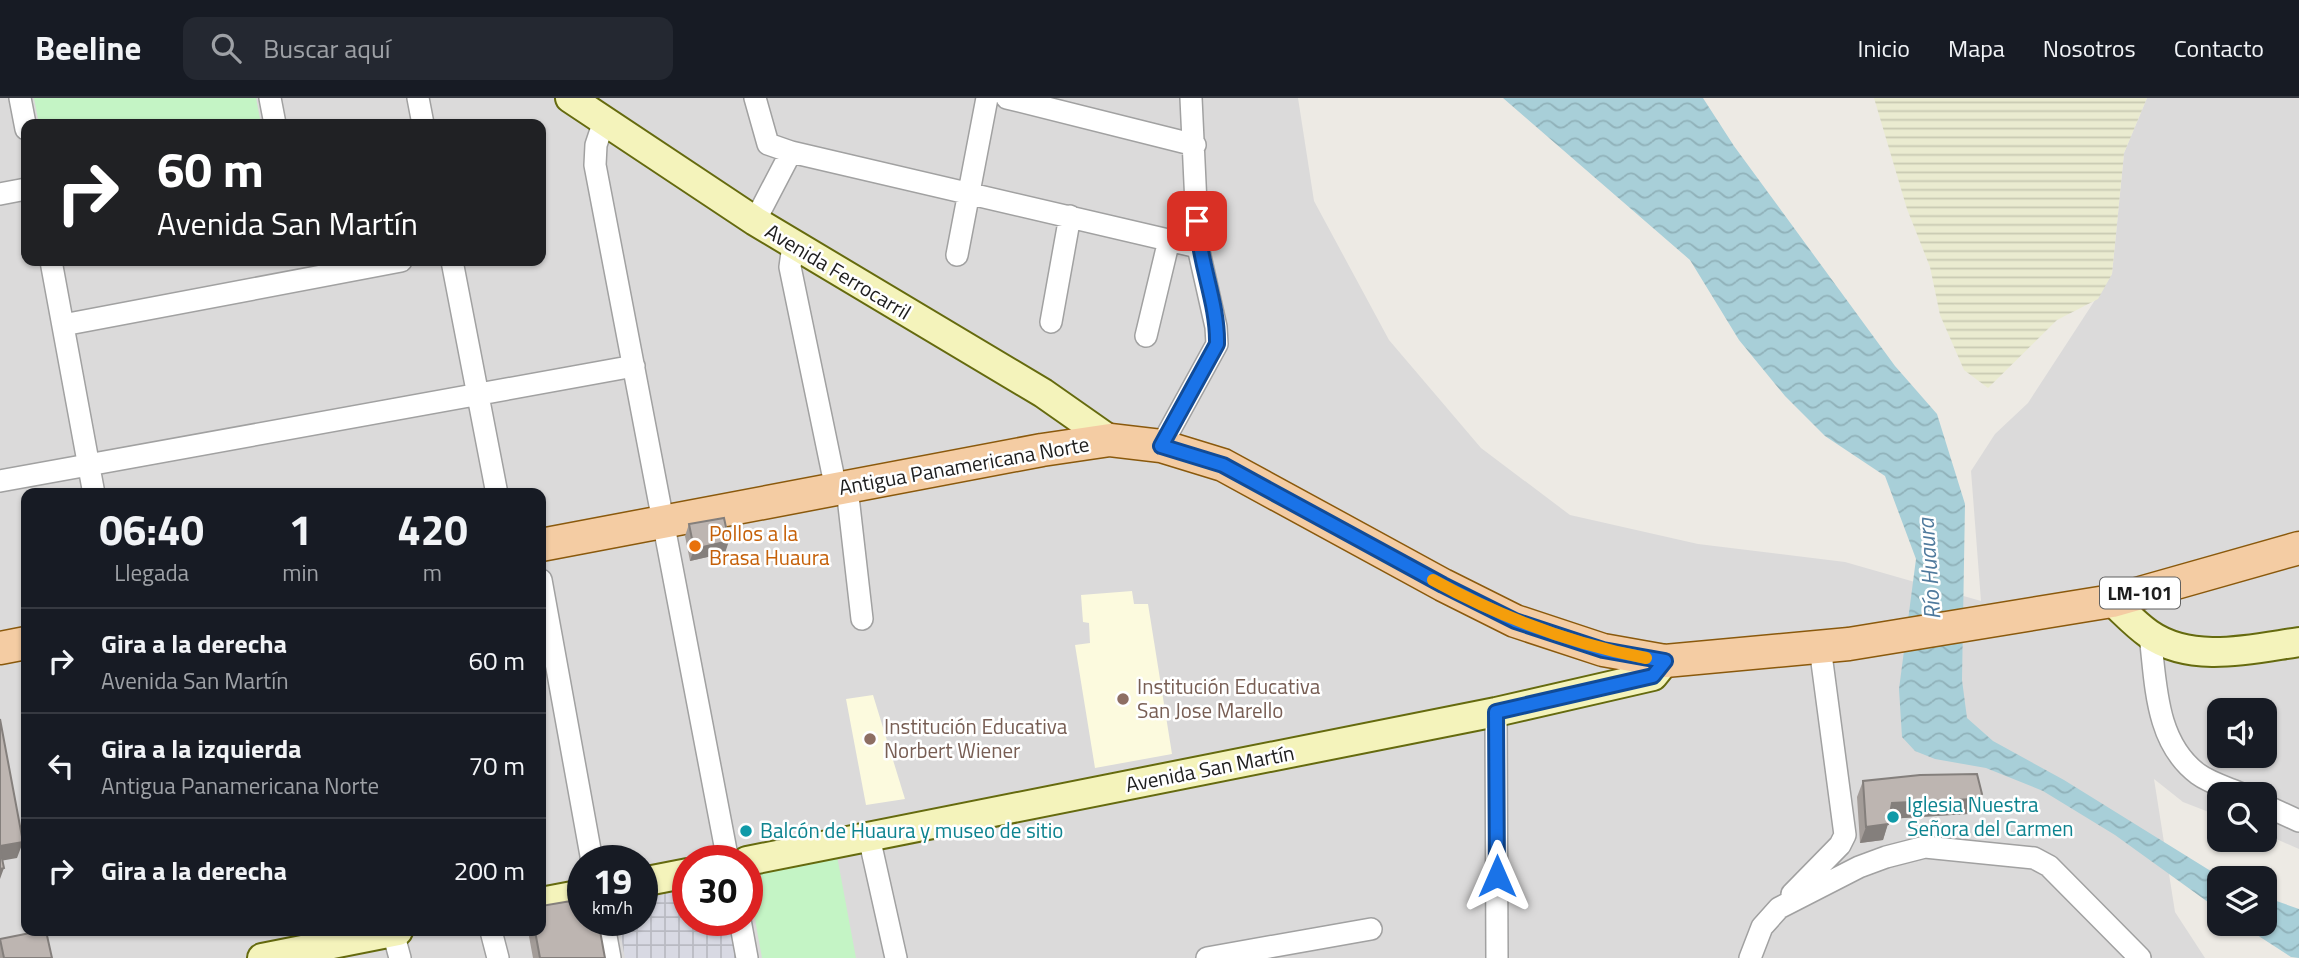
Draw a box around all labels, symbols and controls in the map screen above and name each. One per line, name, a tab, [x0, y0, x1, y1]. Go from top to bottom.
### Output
search box	[183, 17, 673, 80]
text: Beeline	[35, 23, 141, 73]
icon: search	[207, 29, 245, 67]
text: Buscar aquí	[263, 29, 390, 68]
text: Inicio	[1858, 30, 1910, 66]
text: Mapa	[1948, 30, 2005, 66]
text: Nosotros	[2043, 30, 2136, 66]
text: Contacto	[2174, 30, 2264, 66]
text: 60 m	[157, 131, 264, 206]
icon: right	[42, 147, 133, 238]
pin	[1167, 191, 1227, 251]
text: Avenida San Martín	[157, 199, 418, 247]
icon: arrive	[1178, 202, 1216, 240]
street label: Avenida Ferrocarril	[760, 215, 918, 327]
street label: Antigua Panamericana Norte	[836, 427, 1092, 503]
text: 06:40	[99, 497, 204, 561]
text: 1	[289, 497, 312, 561]
text: 420	[397, 497, 468, 561]
water label: Río Huaura	[1907, 516, 1949, 621]
place label: Pollos a la Brasa Huaura	[709, 517, 830, 573]
marker: Pollos a la Brasa Huaura	[687, 538, 703, 554]
text: Llegada	[114, 555, 189, 590]
text: min	[282, 555, 319, 590]
text: m	[423, 555, 442, 590]
road number: LM-101	[2100, 578, 2180, 608]
text: Gira a la derecha	[101, 624, 287, 663]
text: 60 m	[468, 641, 525, 680]
icon: right	[42, 642, 80, 680]
text: Avenida San Martín	[101, 663, 289, 698]
place label: Institución Educativa San Jose Marello	[1137, 670, 1321, 726]
marker: Institución Educativa San Jose Marello	[1115, 691, 1131, 707]
map controls	[2207, 698, 2277, 936]
button: sound	[2207, 698, 2277, 768]
place label: Institución Educativa Norbert Wiener	[884, 710, 1068, 766]
text: Gira a la izquierda	[101, 729, 302, 768]
marker: Institución Educativa Norbert Wiener	[862, 731, 878, 747]
street label: Avenida San Martín	[1123, 736, 1297, 800]
text: 70 m	[468, 746, 525, 785]
icon: left	[42, 747, 80, 785]
text: Antigua Panamericana Norte	[101, 768, 379, 803]
button: search	[2207, 782, 2277, 852]
place label: Iglesia Nuestra Señora del Carmen	[1907, 788, 2074, 844]
marker: Iglesia Nuestra Señora del Carmen	[1885, 809, 1901, 825]
place label: Balcón de Huaura y museo de sitio	[760, 814, 1063, 846]
marker: Balcón de Huaura y museo de sitio	[738, 823, 754, 839]
position arrow	[1460, 839, 1534, 913]
speed limit sign: 30	[672, 845, 763, 936]
text: Gira a la derecha	[101, 851, 287, 890]
text: 200 m	[454, 851, 525, 890]
icon: right	[42, 852, 80, 890]
text: 19	[593, 854, 632, 908]
button: layers	[2207, 866, 2277, 936]
text: km/h	[592, 894, 633, 921]

